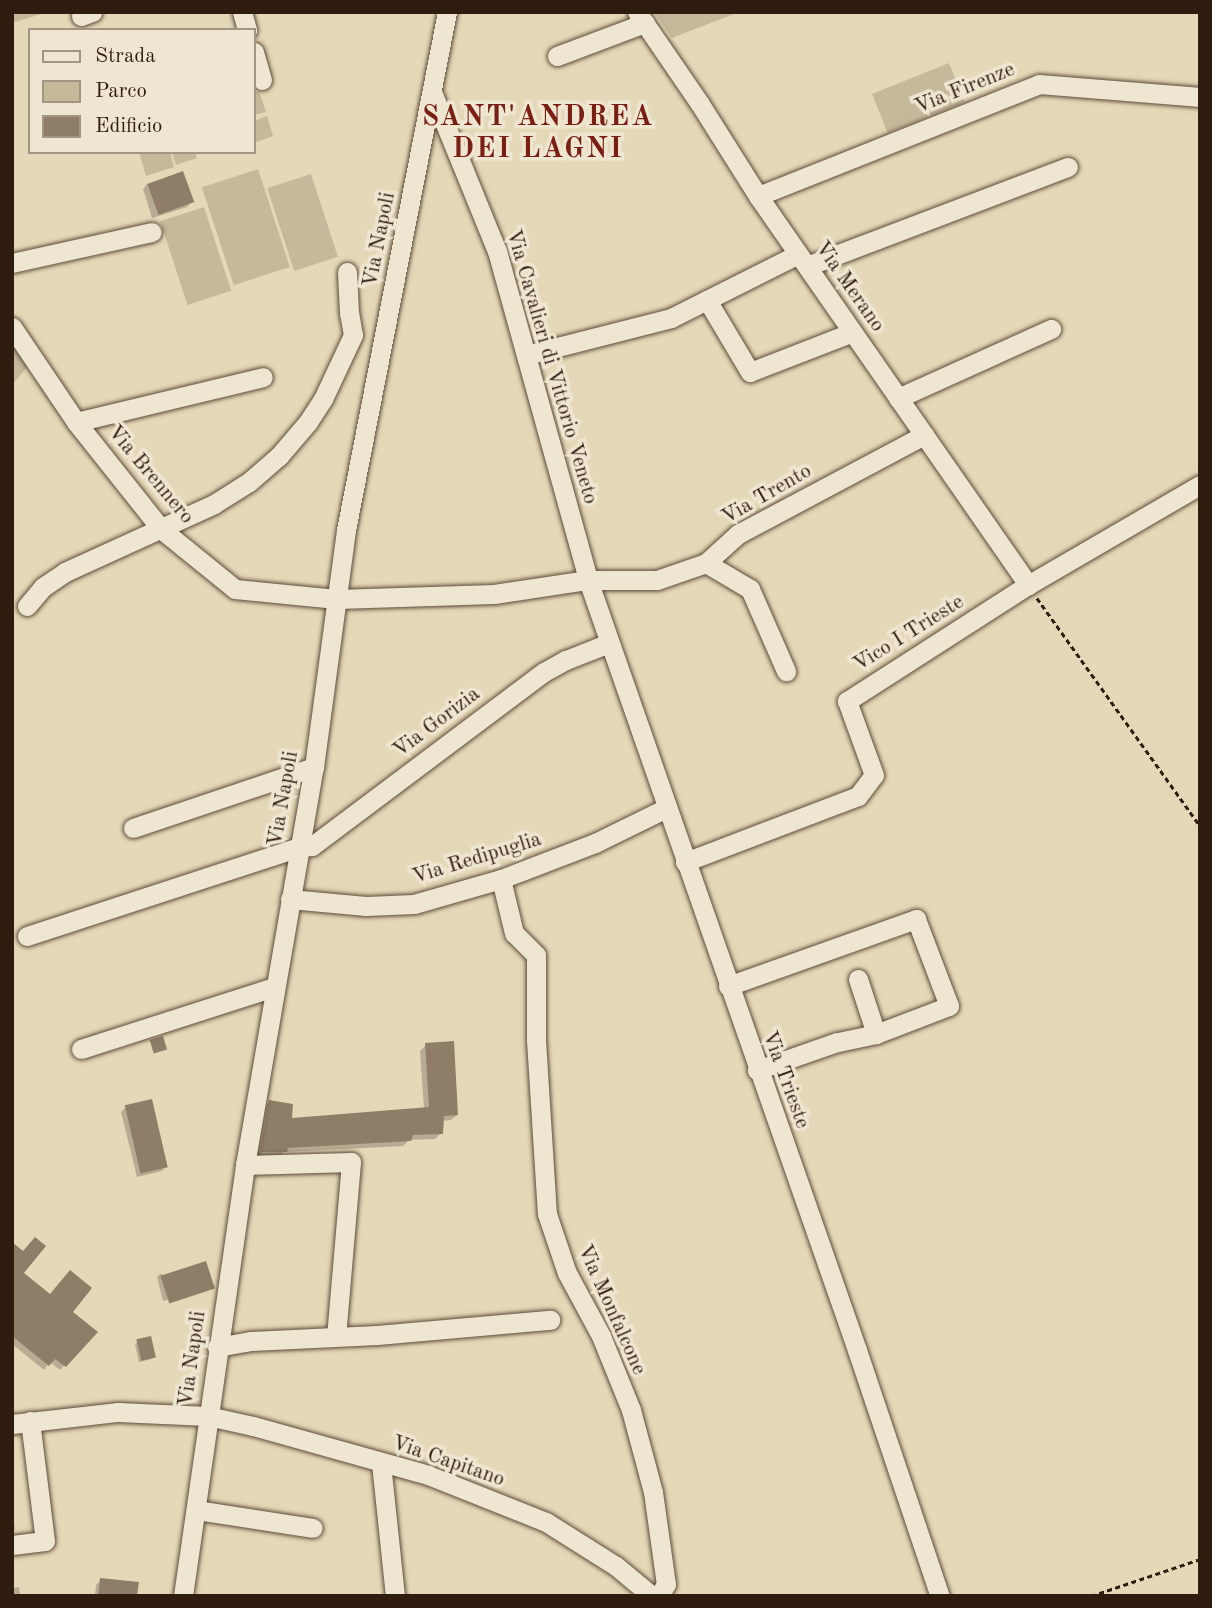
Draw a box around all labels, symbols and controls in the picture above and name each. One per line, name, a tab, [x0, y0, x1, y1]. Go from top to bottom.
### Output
legend	[28, 28, 256, 154]
text: Strada	[95, 46, 156, 67]
street label: Via Firenze	[911, 58, 1019, 120]
text: Parco	[95, 81, 147, 102]
district label: SANT'ANDREA DEI LAGNI	[423, 101, 653, 167]
text: Edificio	[95, 116, 163, 137]
street label: Via Napoli	[358, 190, 402, 290]
street label: Via Cavalieri di Vittorio Veneto	[500, 227, 602, 507]
street label: Via Merano	[809, 237, 889, 337]
street label: Via Brennero	[101, 420, 199, 530]
street label: Via Trento	[718, 459, 816, 531]
street label: Vico I Trieste	[849, 590, 969, 678]
street label: Via Gorizia	[389, 682, 485, 764]
street label: Via Napoli	[263, 749, 305, 849]
street label: Via Redipuglia	[409, 827, 545, 891]
street label: Via Trieste	[756, 1028, 814, 1132]
street label: Via Monfalcone	[571, 1241, 651, 1379]
street label: Via Napoli	[174, 1310, 212, 1408]
street label: Via Capitano	[388, 1431, 508, 1493]

